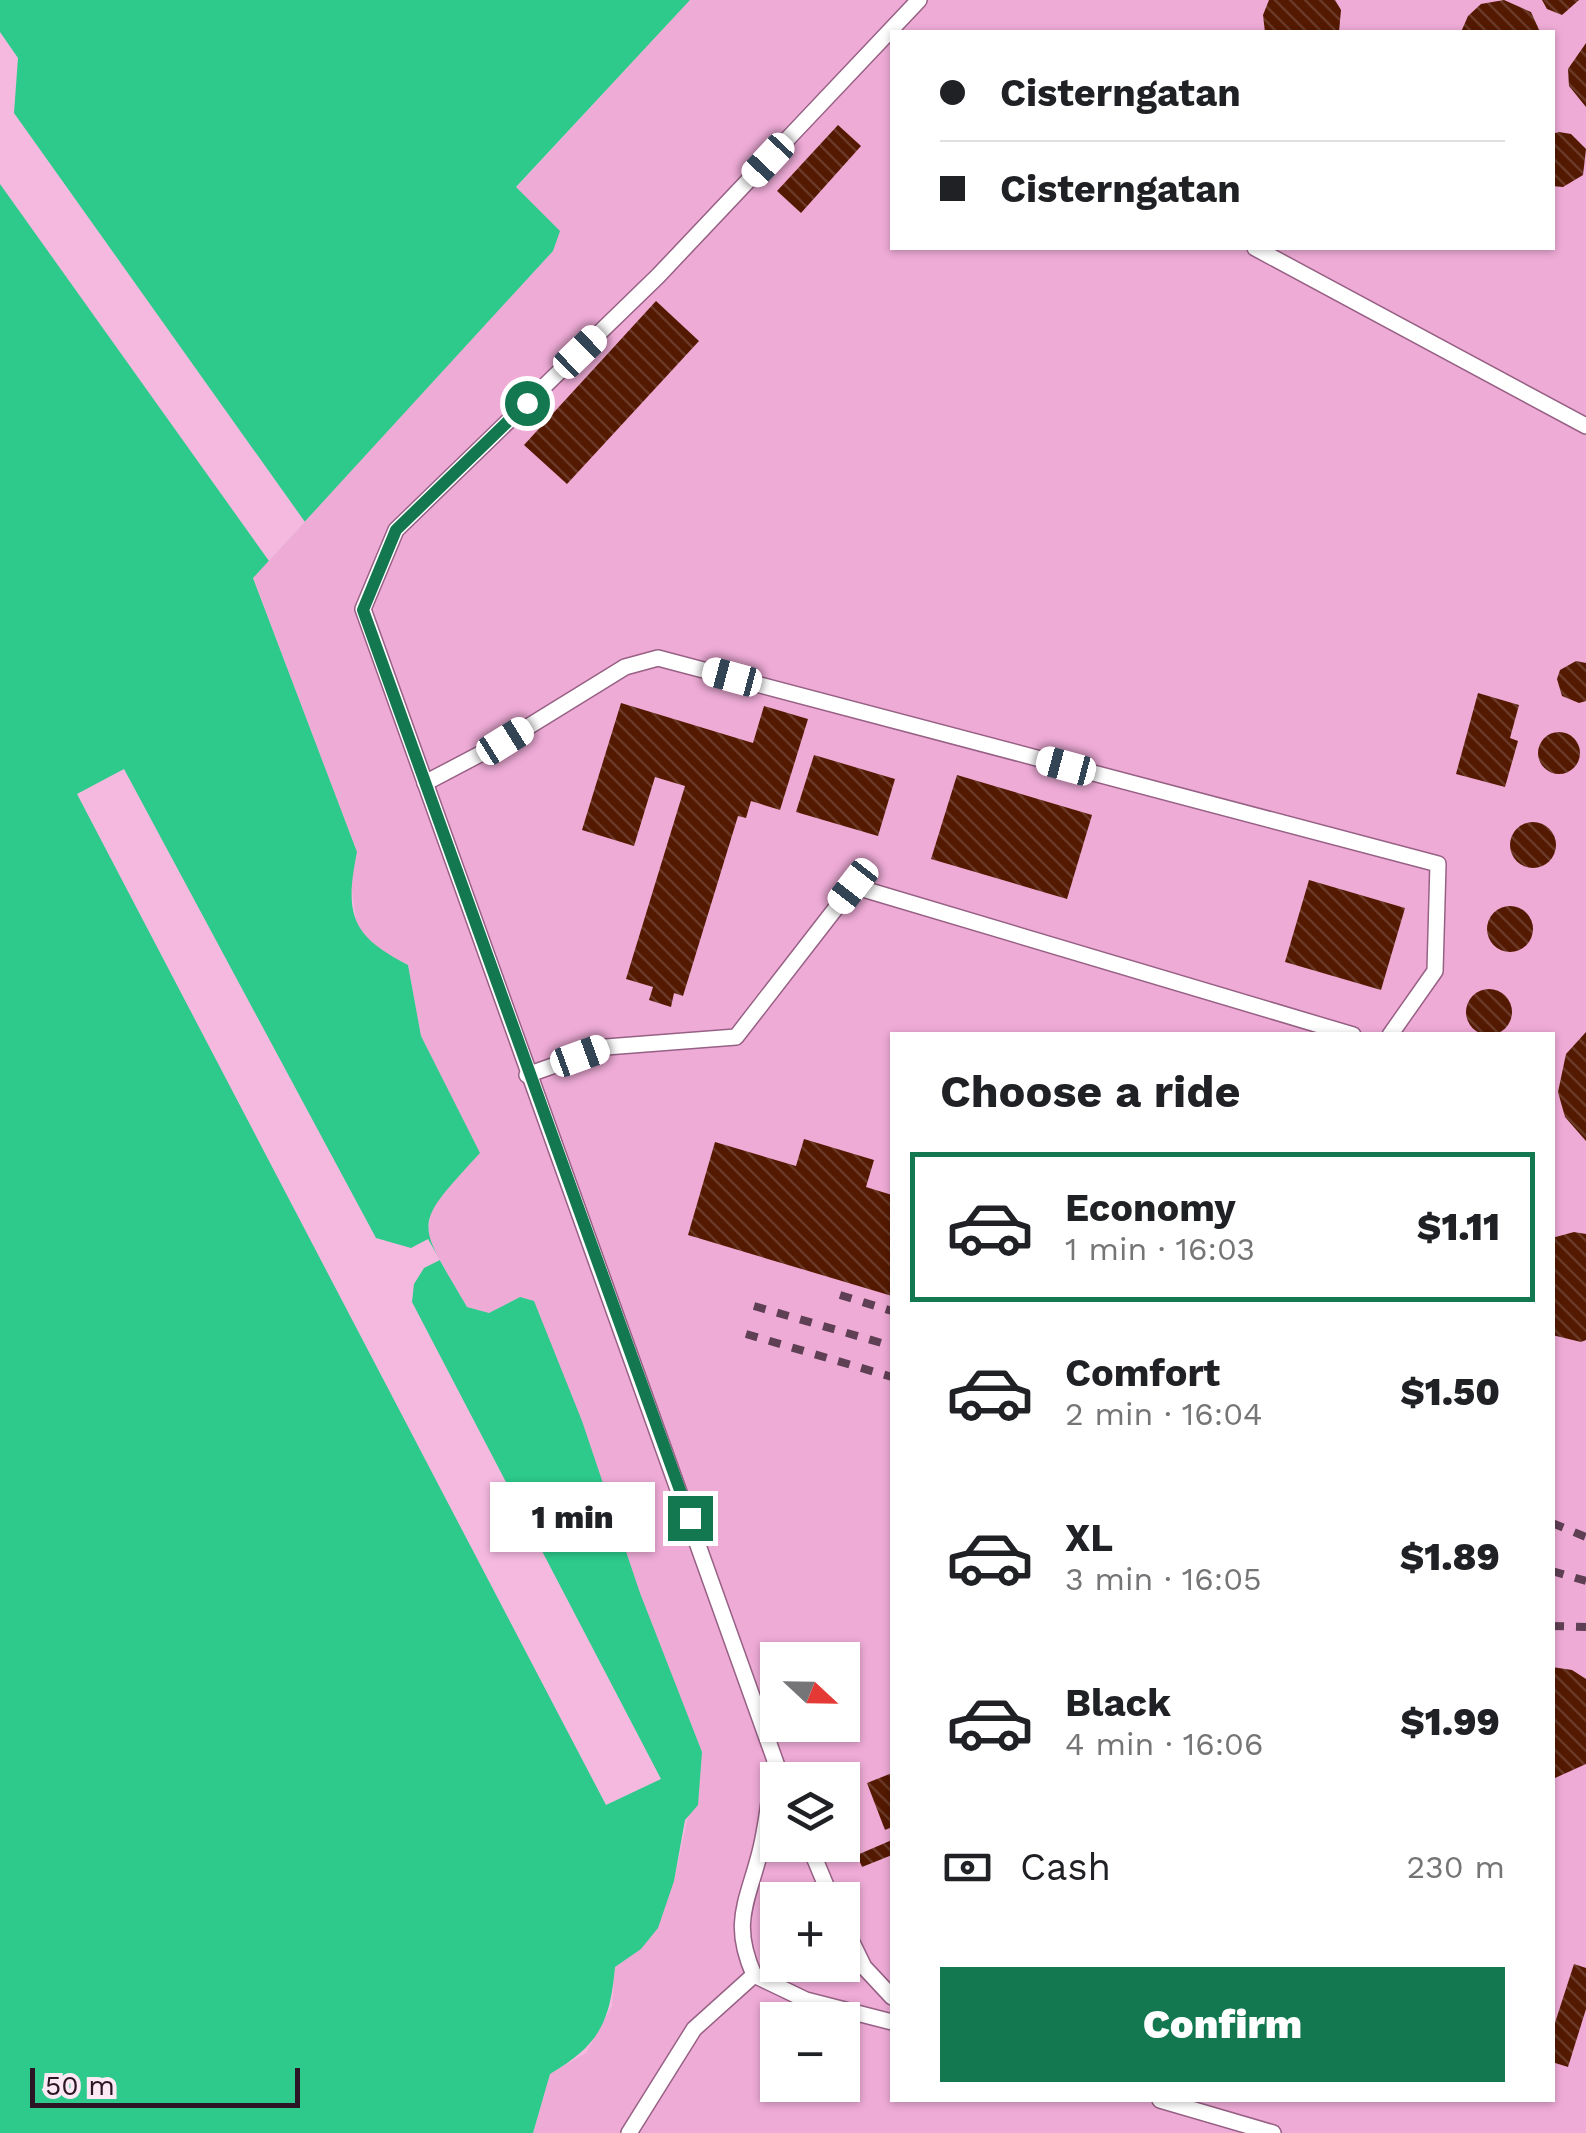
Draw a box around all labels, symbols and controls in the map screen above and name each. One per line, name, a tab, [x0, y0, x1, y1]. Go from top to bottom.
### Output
text: Cisterngatan	[1000, 71, 1241, 115]
car	[737, 128, 799, 192]
text: Cisterngatan	[1000, 167, 1241, 211]
car	[548, 320, 612, 384]
route start	[505, 381, 550, 426]
car	[699, 655, 765, 699]
car	[472, 712, 538, 770]
car	[1033, 744, 1099, 788]
car	[823, 853, 883, 919]
car	[547, 1032, 613, 1080]
text: Choose a ride	[940, 1065, 1240, 1118]
icon: car	[945, 1182, 1035, 1272]
text: Economy	[1065, 1186, 1236, 1230]
text: $1.11	[1417, 1205, 1500, 1249]
text: 1 min · 16:03	[1065, 1230, 1255, 1268]
icon: car	[945, 1347, 1035, 1437]
text: Comfort	[1065, 1351, 1220, 1395]
text: $1.50	[1400, 1370, 1500, 1414]
text: 2 min · 16:04	[1065, 1395, 1263, 1433]
callout: 1 min	[490, 1483, 655, 1553]
route end	[668, 1496, 713, 1541]
text: 1 min	[531, 1498, 614, 1536]
icon: car	[945, 1512, 1035, 1602]
text: XL	[1065, 1516, 1113, 1560]
text: $1.89	[1400, 1535, 1500, 1579]
text: 3 min · 16:05	[1065, 1560, 1262, 1598]
north arrow	[760, 1642, 860, 1742]
map controls	[760, 1642, 860, 2102]
icon: car	[945, 1677, 1035, 1767]
text: Black	[1065, 1681, 1171, 1725]
text: $1.99	[1400, 1700, 1500, 1744]
text: 4 min · 16:06	[1065, 1725, 1263, 1763]
button: layers	[760, 1762, 860, 1862]
icon: cash	[940, 1840, 995, 1895]
text: Cash	[1020, 1845, 1111, 1889]
text: 230 m	[1406, 1848, 1505, 1886]
button: +	[760, 1882, 860, 1982]
button: Confirm	[940, 1967, 1505, 2082]
button: −	[760, 2002, 860, 2102]
scale bar	[30, 2063, 300, 2108]
text: 50 m	[45, 2069, 115, 2102]

